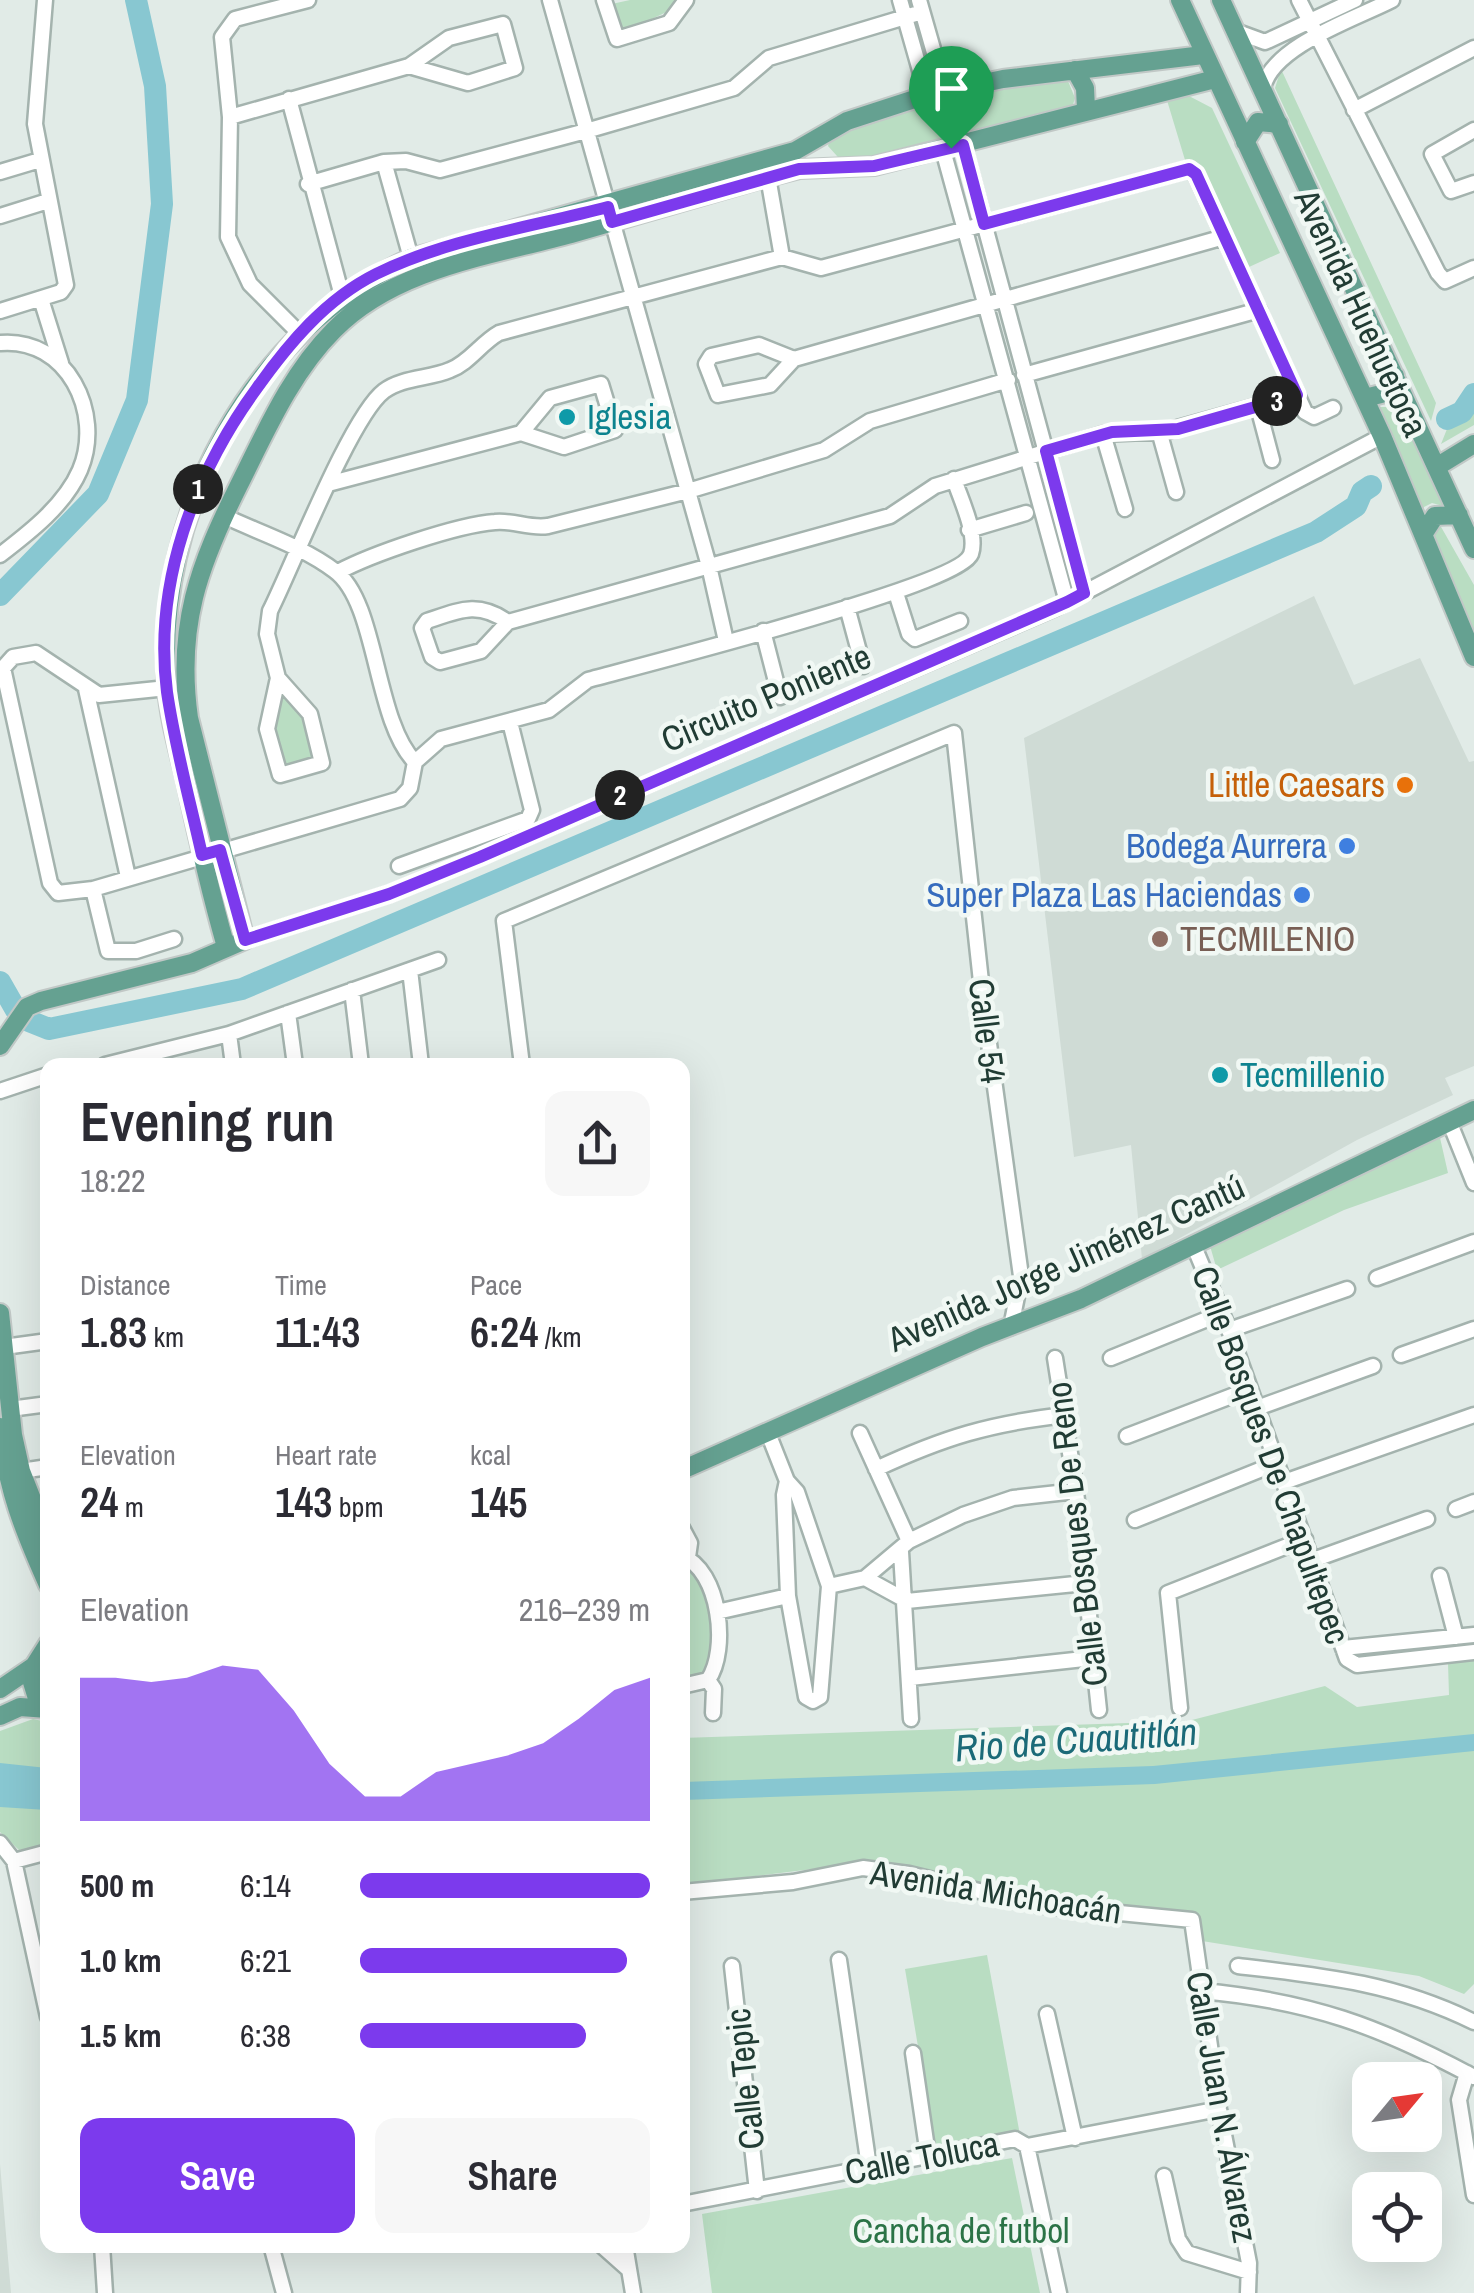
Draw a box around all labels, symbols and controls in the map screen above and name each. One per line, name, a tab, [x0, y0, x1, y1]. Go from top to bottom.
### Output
pin	[909, 46, 994, 149]
icon: arrive	[924, 61, 979, 116]
street label: Avenida Huehuetoca	[1283, 181, 1439, 444]
pin: 3	[1252, 376, 1302, 426]
text: 3	[1271, 382, 1283, 420]
place label: Iglesia	[587, 393, 672, 440]
marker: Iglesia	[556, 406, 578, 428]
pin: 1	[173, 464, 223, 514]
text: 1	[192, 470, 204, 508]
street label: Circuito Poniente	[654, 632, 878, 763]
place label: Little Caesars	[1208, 761, 1385, 808]
pin: 2	[595, 770, 645, 820]
marker: Little Caesars	[1394, 774, 1416, 796]
text: 2	[614, 776, 626, 814]
place label: Bodega Aurrera	[1126, 822, 1327, 869]
marker: Bodega Aurrera	[1336, 835, 1358, 857]
place label: Super Plaza Las Haciendas	[926, 871, 1282, 918]
marker: Super Plaza Las Haciendas	[1291, 884, 1313, 906]
place label: TECMILENIO	[1180, 915, 1355, 962]
marker: TECMILENIO	[1149, 928, 1171, 950]
street label: Calle 54	[958, 976, 1017, 1086]
place label: Tecmillenio	[1240, 1051, 1385, 1098]
marker: Tecmillenio	[1209, 1064, 1231, 1086]
text: Evening run	[80, 1084, 335, 1158]
button: share	[545, 1091, 650, 1196]
text: 18:22	[80, 1159, 146, 1202]
street label: Avenida Jorge Jiménez Cantú	[879, 1163, 1251, 1363]
street label: Calle Bosques De Chapultepec	[1181, 1259, 1362, 1650]
text: Distance	[80, 1266, 171, 1304]
text: Time	[275, 1266, 327, 1304]
text: Pace	[470, 1266, 522, 1304]
text: 1.83	[80, 1304, 147, 1360]
text: 11:43	[275, 1304, 360, 1360]
text: 6:24	[470, 1304, 538, 1360]
text: km	[147, 1318, 184, 1356]
text: /km	[538, 1318, 582, 1356]
street label: Calle Bosques De Reno	[1035, 1379, 1118, 1689]
text: Elevation	[80, 1436, 176, 1474]
text: Heart rate	[275, 1436, 377, 1474]
text: kcal	[470, 1436, 511, 1474]
text: 24	[80, 1474, 118, 1530]
text: 143	[275, 1474, 332, 1530]
text: 145	[470, 1474, 527, 1530]
text: m	[118, 1488, 144, 1526]
text: bpm	[332, 1488, 384, 1526]
text: Elevation	[80, 1588, 189, 1631]
text: 216–239 m	[519, 1588, 650, 1631]
water label: Rio de Cuautitlán	[953, 1706, 1199, 1773]
street label: Avenida Michoacán	[866, 1848, 1125, 1935]
text: 500 m	[80, 1864, 154, 1907]
text: 6:14	[240, 1864, 291, 1907]
text: 1.0 km	[80, 1939, 162, 1982]
text: 6:21	[240, 1939, 291, 1982]
street label: Calle Juan N. Álvarez	[1176, 1968, 1269, 2246]
street label: Calle Tepic	[714, 2006, 775, 2152]
text: 1.5 km	[80, 2014, 162, 2057]
text: 6:38	[240, 2014, 291, 2057]
north arrow	[1352, 2062, 1442, 2152]
map controls	[1352, 2062, 1442, 2262]
button: Save	[80, 2118, 355, 2233]
button: Share	[375, 2118, 650, 2233]
street label: Calle Toluca	[841, 2120, 1003, 2195]
button: locate	[1352, 2172, 1442, 2262]
park label: Cancha de futbol	[852, 2207, 1070, 2254]

